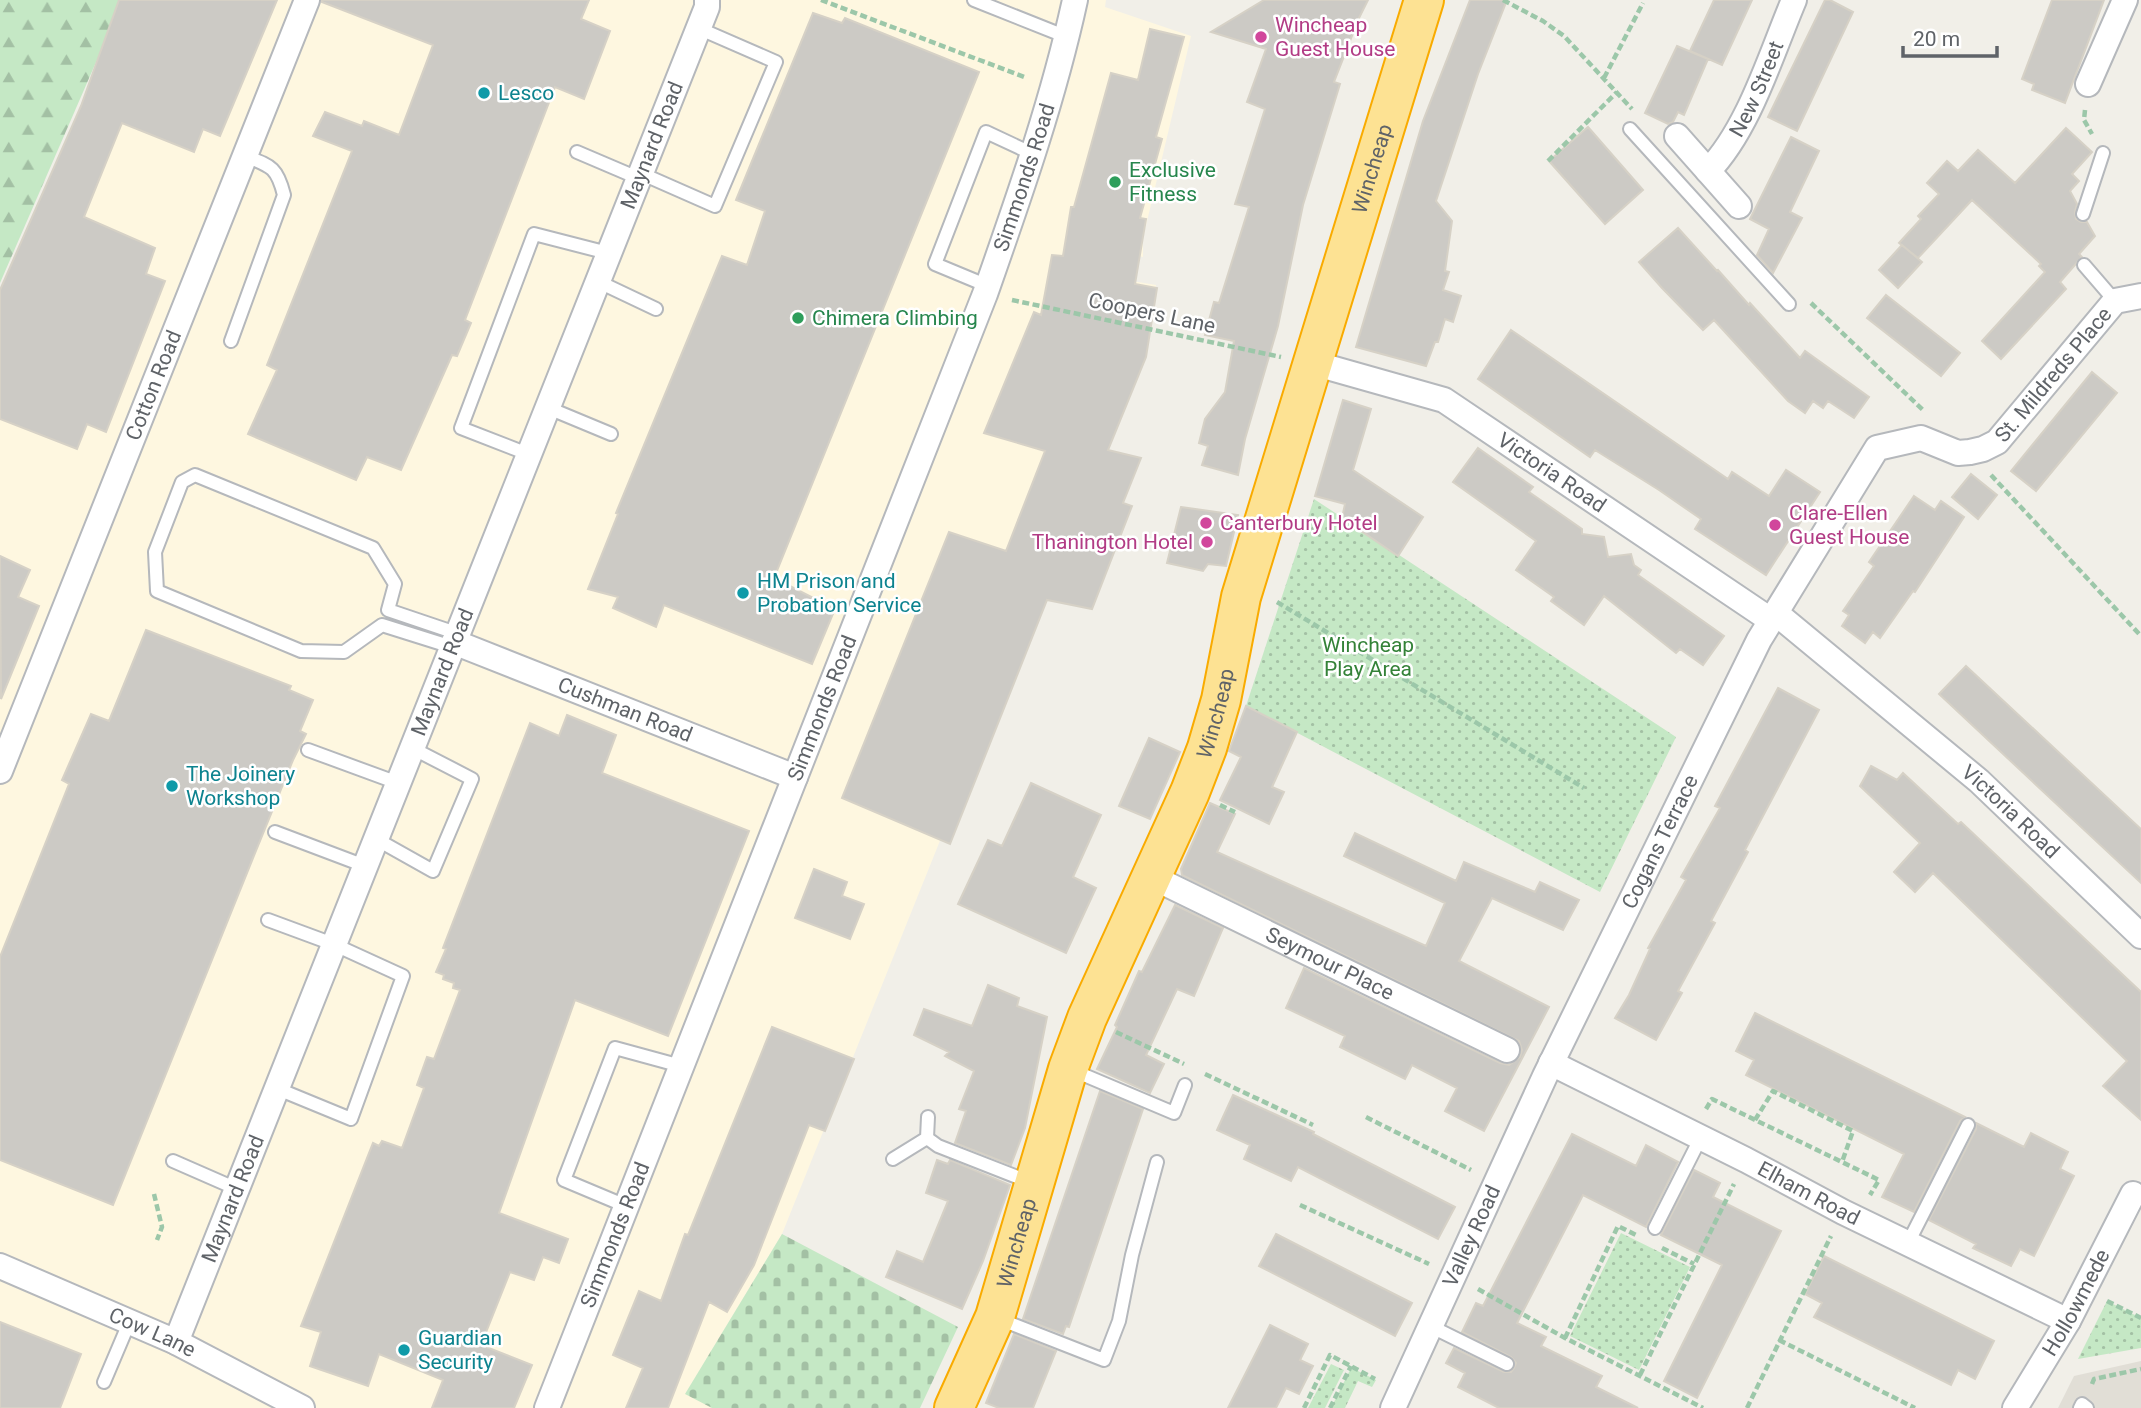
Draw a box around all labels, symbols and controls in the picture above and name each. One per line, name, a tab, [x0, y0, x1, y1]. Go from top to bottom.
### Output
place label: Wincheap Guest House	[1275, 13, 1395, 61]
scale bar	[1903, 14, 1997, 58]
text: 20 m	[1913, 27, 1960, 51]
marker: Wincheap Guest House	[1253, 29, 1269, 45]
street label: New Street	[1724, 38, 1788, 141]
street label: Maynard Road	[616, 78, 688, 212]
place label: Lesco	[498, 81, 554, 105]
marker: Lesco	[476, 85, 492, 101]
street label: Simmonds Road	[989, 101, 1060, 255]
street label: Wincheap	[1347, 121, 1397, 217]
place label: Exclusive Fitness	[1129, 158, 1216, 206]
marker: Exclusive Fitness	[1107, 174, 1123, 190]
street label: Coopers Lane	[1086, 288, 1218, 338]
street label: St. Mildreds Place	[1990, 302, 2117, 447]
place label: Chimera Climbing	[812, 306, 978, 330]
marker: Chimera Climbing	[790, 310, 806, 326]
street label: Cotton Road	[121, 327, 186, 444]
street label: Victoria Road	[1493, 428, 1610, 518]
place label: Clare-Ellen Guest House	[1789, 501, 1909, 549]
place label: Canterbury Hotel	[1220, 511, 1378, 535]
marker: Canterbury Hotel	[1198, 515, 1214, 531]
marker: Clare-Ellen Guest House	[1767, 517, 1783, 533]
place label: Thanington Hotel	[1032, 530, 1193, 554]
marker: Thanington Hotel	[1199, 534, 1215, 550]
place label: HM Prison and Probation Service	[757, 569, 921, 617]
marker: HM Prison and Probation Service	[735, 585, 751, 601]
street label: Maynard Road	[406, 605, 479, 739]
street label: Simmonds Road	[783, 632, 862, 784]
park label: Wincheap Play Area	[1322, 633, 1414, 681]
street label: Wincheap	[1192, 666, 1239, 762]
street label: Cushman Road	[554, 672, 696, 747]
street label: Victoria Road	[1957, 760, 2064, 863]
place label: The Joinery Workshop	[186, 762, 295, 810]
street label: Cogans Terrace	[1617, 771, 1703, 913]
marker: The Joinery Workshop	[164, 778, 180, 794]
street label: Seymour Place	[1262, 922, 1398, 1005]
street label: Maynard Road	[197, 1132, 269, 1266]
street label: Elham Road	[1754, 1157, 1864, 1230]
street label: Simmonds Road	[576, 1159, 654, 1311]
street label: Valley Road	[1438, 1182, 1505, 1291]
street label: Wincheap	[992, 1195, 1041, 1291]
street label: Hollowmede	[2038, 1245, 2115, 1360]
street label: Cow Lane	[105, 1303, 200, 1362]
place label: Guardian Security	[418, 1326, 502, 1374]
marker: Guardian Security	[396, 1342, 412, 1358]

